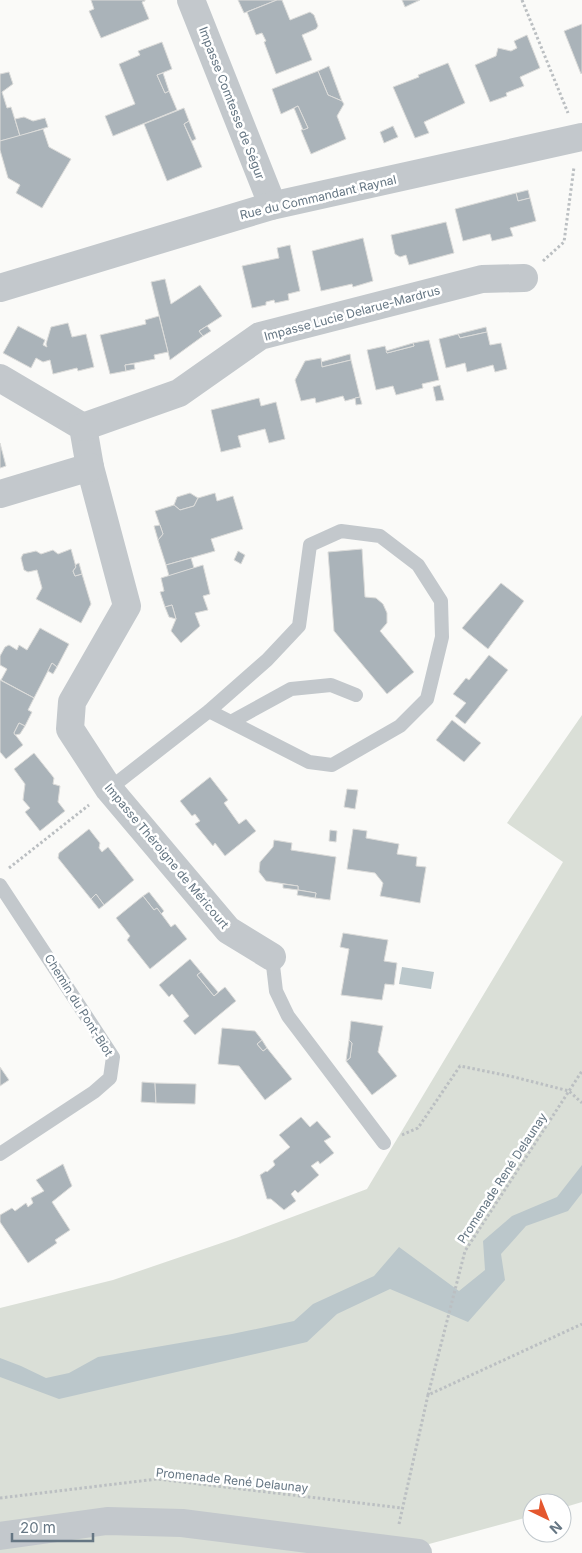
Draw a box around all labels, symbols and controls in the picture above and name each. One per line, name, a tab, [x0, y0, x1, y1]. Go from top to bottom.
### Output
street label: Impasse Comtesse de Ségur	[196, 24, 268, 182]
street label: Rue du Commandant Raynal	[238, 172, 398, 222]
street label: Impasse Lucie Delarue-Mardrus	[262, 282, 442, 344]
street label: Impasse Théroigne de Méricourt	[102, 780, 232, 932]
street label: Chemin du Pont-Biot	[41, 951, 117, 1059]
street label: Promenade René Delaunay	[454, 1110, 550, 1246]
street label: Promenade René Delaunay	[155, 1465, 309, 1495]
north arrow	[522, 1493, 572, 1543]
scale bar	[12, 1510, 94, 1542]
text: 20 m	[20, 1518, 56, 1537]
text: N	[547, 1518, 566, 1538]

